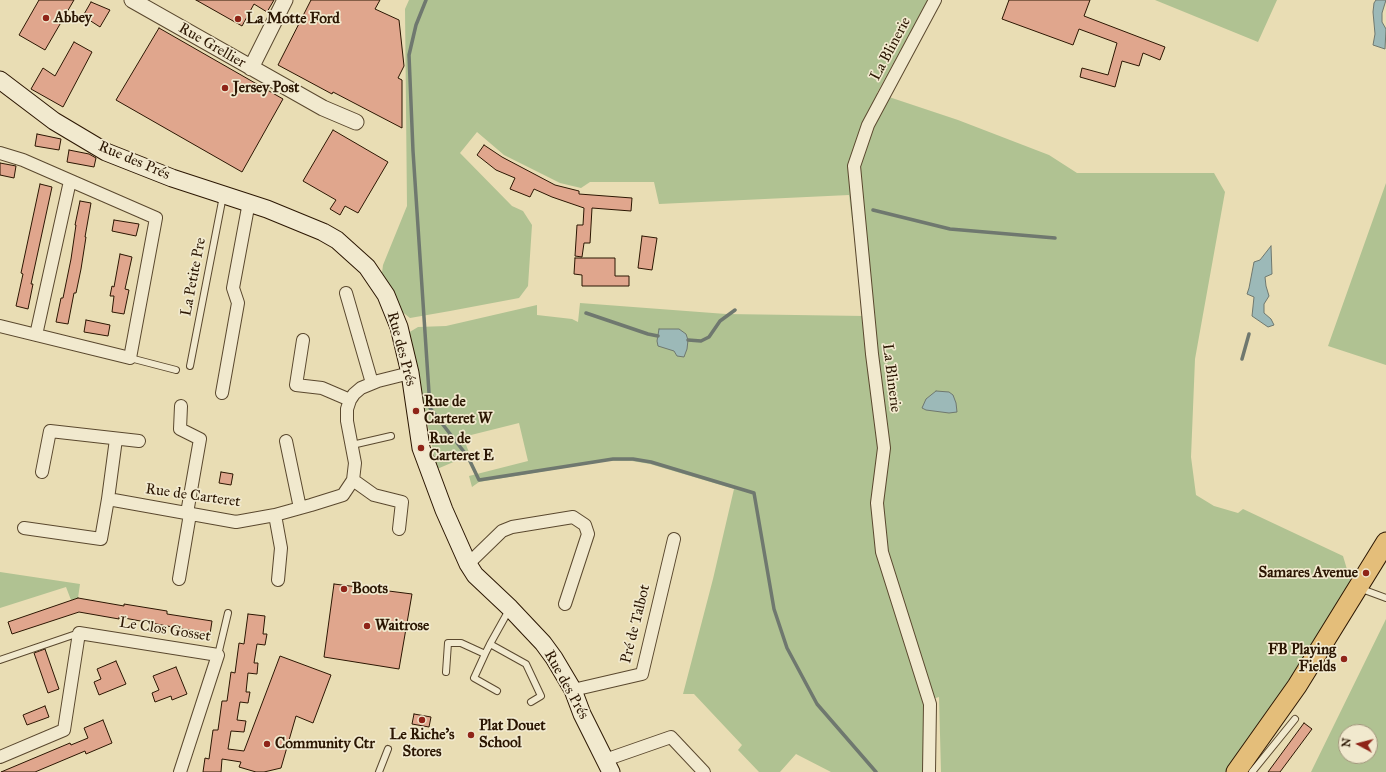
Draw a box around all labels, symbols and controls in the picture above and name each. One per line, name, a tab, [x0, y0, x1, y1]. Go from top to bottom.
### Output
place label: Abbey	[54, 9, 92, 27]
place label: La Motte Ford	[246, 10, 340, 28]
marker: Abbey	[41, 13, 51, 23]
marker: La Motte Ford	[233, 14, 243, 24]
street label: La Blinerie	[867, 14, 915, 84]
street label: Rue Grellier	[175, 20, 249, 72]
place label: Jersey Post	[233, 79, 299, 97]
marker: Jersey Post	[220, 83, 230, 93]
street label: Rue des Prés	[95, 138, 173, 184]
street label: La Petite Pre	[178, 236, 210, 318]
street label: Rue des Prés	[382, 310, 420, 388]
street label: La Blinerie	[878, 343, 904, 413]
place label: Rue de Carteret W	[424, 393, 492, 428]
marker: Rue de Carteret W	[411, 406, 421, 416]
place label: Rue de Carteret E	[429, 430, 494, 465]
marker: Rue de Carteret E	[416, 443, 426, 453]
street label: Rue de Carteret	[144, 480, 242, 512]
place label: Samares Avenue	[1259, 564, 1358, 582]
marker: Samares Avenue	[1361, 568, 1371, 578]
place label: Boots	[352, 580, 388, 598]
street label: Pré de Talbot	[618, 583, 654, 665]
marker: Boots	[339, 584, 349, 594]
street label: Le Clos Gosset	[118, 614, 212, 646]
place label: Waitrose	[375, 617, 429, 635]
marker: Waitrose	[362, 621, 372, 631]
place label: FB Playing Fields	[1268, 641, 1336, 676]
street label: Rue des Prés	[540, 647, 592, 723]
marker: FB Playing Fields	[1339, 654, 1349, 664]
marker: Le Riche's Stores	[417, 715, 427, 725]
place label: Plat Douet School	[479, 717, 546, 752]
north arrow	[1338, 724, 1378, 764]
place label: Le Riche's Stores	[389, 726, 455, 761]
marker: Plat Douet School	[466, 730, 476, 740]
place label: Community Ctr	[275, 735, 375, 753]
text: N	[1340, 737, 1354, 748]
marker: Community Ctr	[262, 739, 272, 749]

